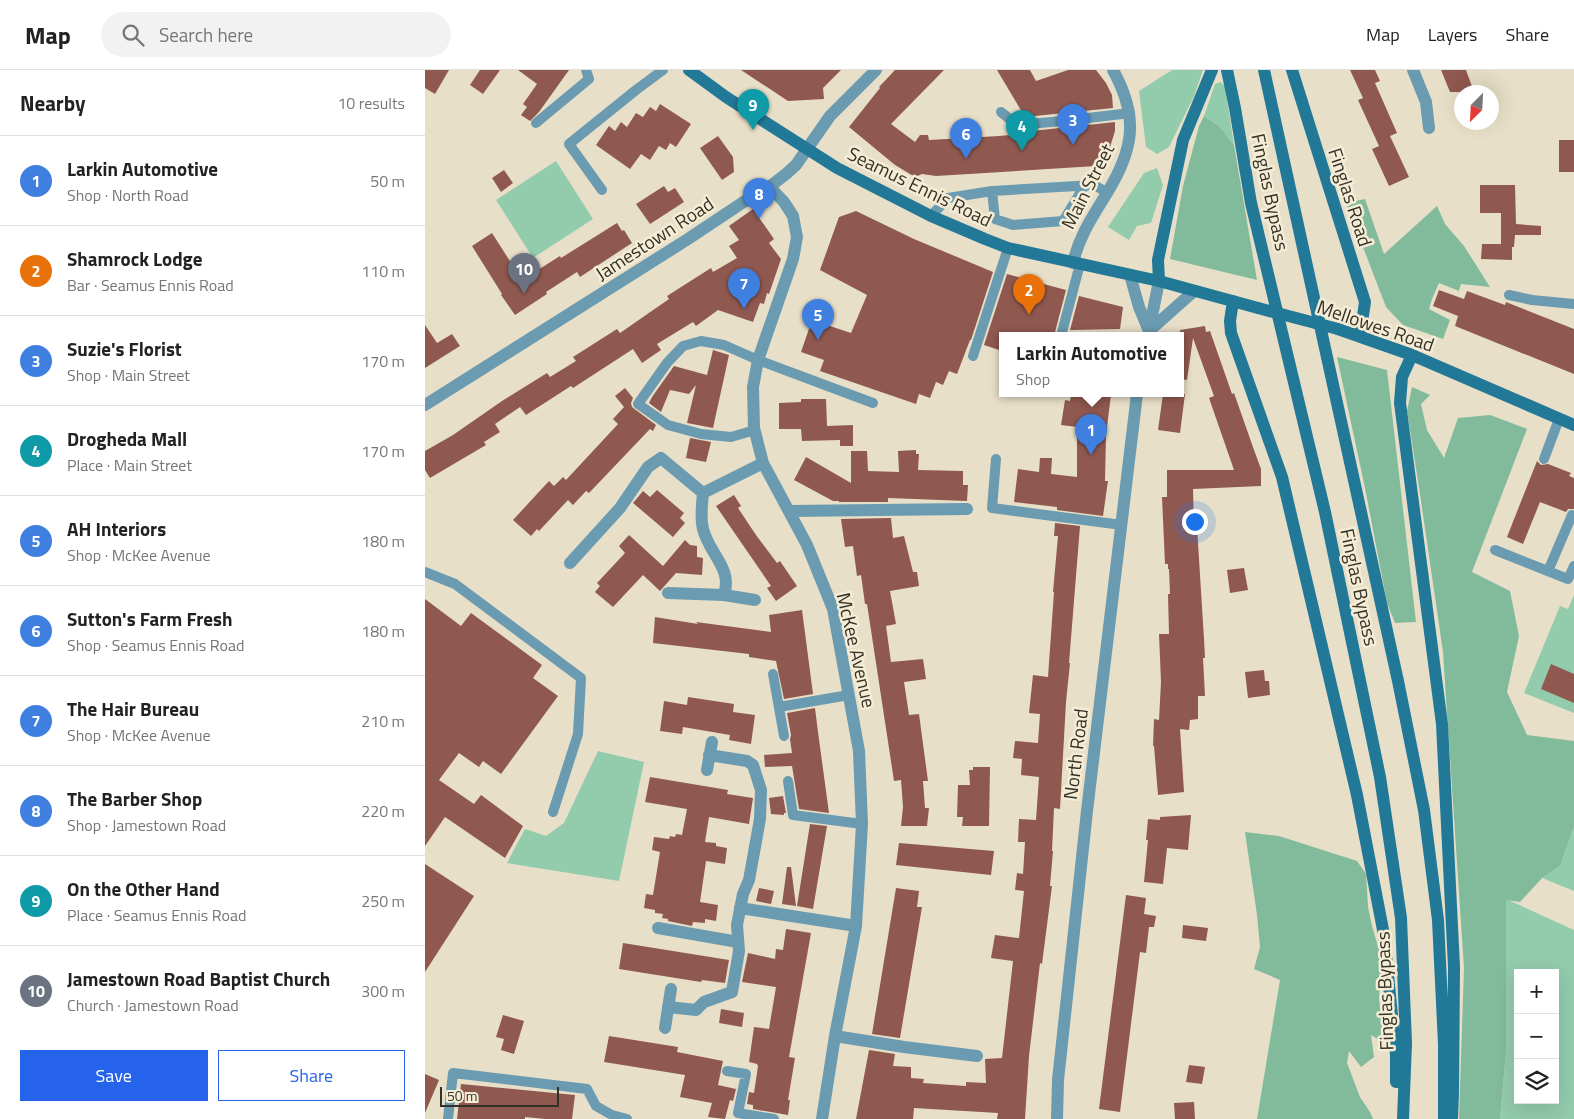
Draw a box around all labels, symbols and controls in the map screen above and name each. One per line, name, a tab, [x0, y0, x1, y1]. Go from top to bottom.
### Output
search box	[101, 12, 451, 57]
text: Map	[25, 17, 71, 53]
text: Search here	[159, 20, 253, 49]
icon: search	[119, 21, 147, 49]
text: Map	[1366, 21, 1400, 48]
text: Layers	[1428, 21, 1477, 48]
text: Share	[1505, 21, 1549, 48]
north arrow	[1454, 85, 1499, 130]
text: Nearby	[20, 87, 85, 119]
pin: 9	[737, 89, 769, 130]
text: 10 results	[337, 91, 405, 115]
pin: 3	[1057, 104, 1089, 145]
pin: 4	[1006, 110, 1038, 151]
pin: 6	[950, 118, 982, 159]
street label: Finglas Bypass	[1244, 131, 1298, 253]
street label: Seamus Ennis Road	[843, 138, 997, 234]
street label: Main Street	[1053, 138, 1121, 234]
street label: Finglas Road	[1321, 144, 1381, 250]
text: Larkin Automotive	[67, 154, 218, 183]
text: 1	[32, 169, 40, 193]
text: 50 m	[370, 169, 405, 193]
pin: 8	[743, 178, 775, 219]
text: Shop · North Road	[67, 183, 189, 207]
street label: Jamestown Road	[589, 189, 719, 287]
text: Shamrock Lodge	[67, 244, 202, 273]
pin: 10	[508, 253, 540, 294]
text: 2	[32, 259, 40, 283]
text: 110 m	[361, 259, 405, 283]
pin: 7	[728, 268, 760, 309]
text: Bar · Seamus Ennis Road	[67, 273, 234, 297]
pin: 2	[1013, 274, 1045, 315]
street label: Mellowes Road	[1313, 291, 1439, 359]
pin: 5	[802, 299, 834, 340]
popup	[999, 332, 1184, 397]
text: Suzie's Florist	[67, 334, 182, 363]
text: Larkin Automotive	[1016, 338, 1167, 367]
text: 3	[32, 349, 40, 373]
text: 170 m	[361, 349, 405, 373]
text: Shop · Main Street	[67, 363, 190, 387]
text: Shop	[1016, 367, 1050, 391]
pin: 1	[1075, 414, 1107, 455]
text: Drogheda Mall	[67, 424, 187, 453]
text: 4	[32, 439, 40, 463]
text: 170 m	[361, 439, 405, 463]
text: Place · Main Street	[67, 453, 192, 477]
your location	[1182, 509, 1208, 535]
text: AH Interiors	[67, 514, 166, 543]
street label: Finglas Bypass	[1333, 526, 1387, 648]
text: 5	[32, 529, 40, 553]
text: 180 m	[361, 529, 405, 553]
text: Shop · McKee Avenue	[67, 543, 211, 567]
street label: McKee Avenue	[830, 590, 884, 710]
text: Sutton's Farm Fresh	[67, 604, 232, 633]
text: 6	[32, 619, 40, 643]
text: 180 m	[361, 619, 405, 643]
text: Shop · Seamus Ennis Road	[67, 633, 244, 657]
text: The Hair Bureau	[67, 694, 199, 723]
street label: North Road	[1055, 707, 1095, 801]
text: 7	[32, 709, 40, 733]
text: 210 m	[361, 709, 405, 733]
text: Shop · McKee Avenue	[67, 723, 211, 747]
text: The Barber Shop	[67, 784, 202, 813]
text: 8	[32, 799, 40, 823]
text: 220 m	[361, 799, 405, 823]
text: Shop · Jamestown Road	[67, 813, 226, 837]
text: On the Other Hand	[67, 874, 220, 903]
text: 9	[32, 889, 40, 913]
text: 250 m	[361, 889, 405, 913]
text: Place · Seamus Ennis Road	[67, 903, 246, 927]
street label: Finglas Bypass	[1367, 931, 1401, 1051]
text: Jamestown Road Baptist Church	[67, 964, 330, 993]
map controls	[1514, 969, 1559, 1104]
button: +	[1514, 969, 1559, 1014]
text: 10	[27, 979, 45, 1003]
text: 300 m	[361, 979, 405, 1003]
text: Church · Jamestown Road	[67, 993, 239, 1017]
button: −	[1514, 1014, 1559, 1059]
button: Save	[20, 1050, 208, 1101]
button: Share	[218, 1050, 405, 1101]
button: layers	[1514, 1059, 1559, 1104]
scale bar	[440, 1084, 559, 1107]
text: 50 m	[447, 1085, 477, 1106]

